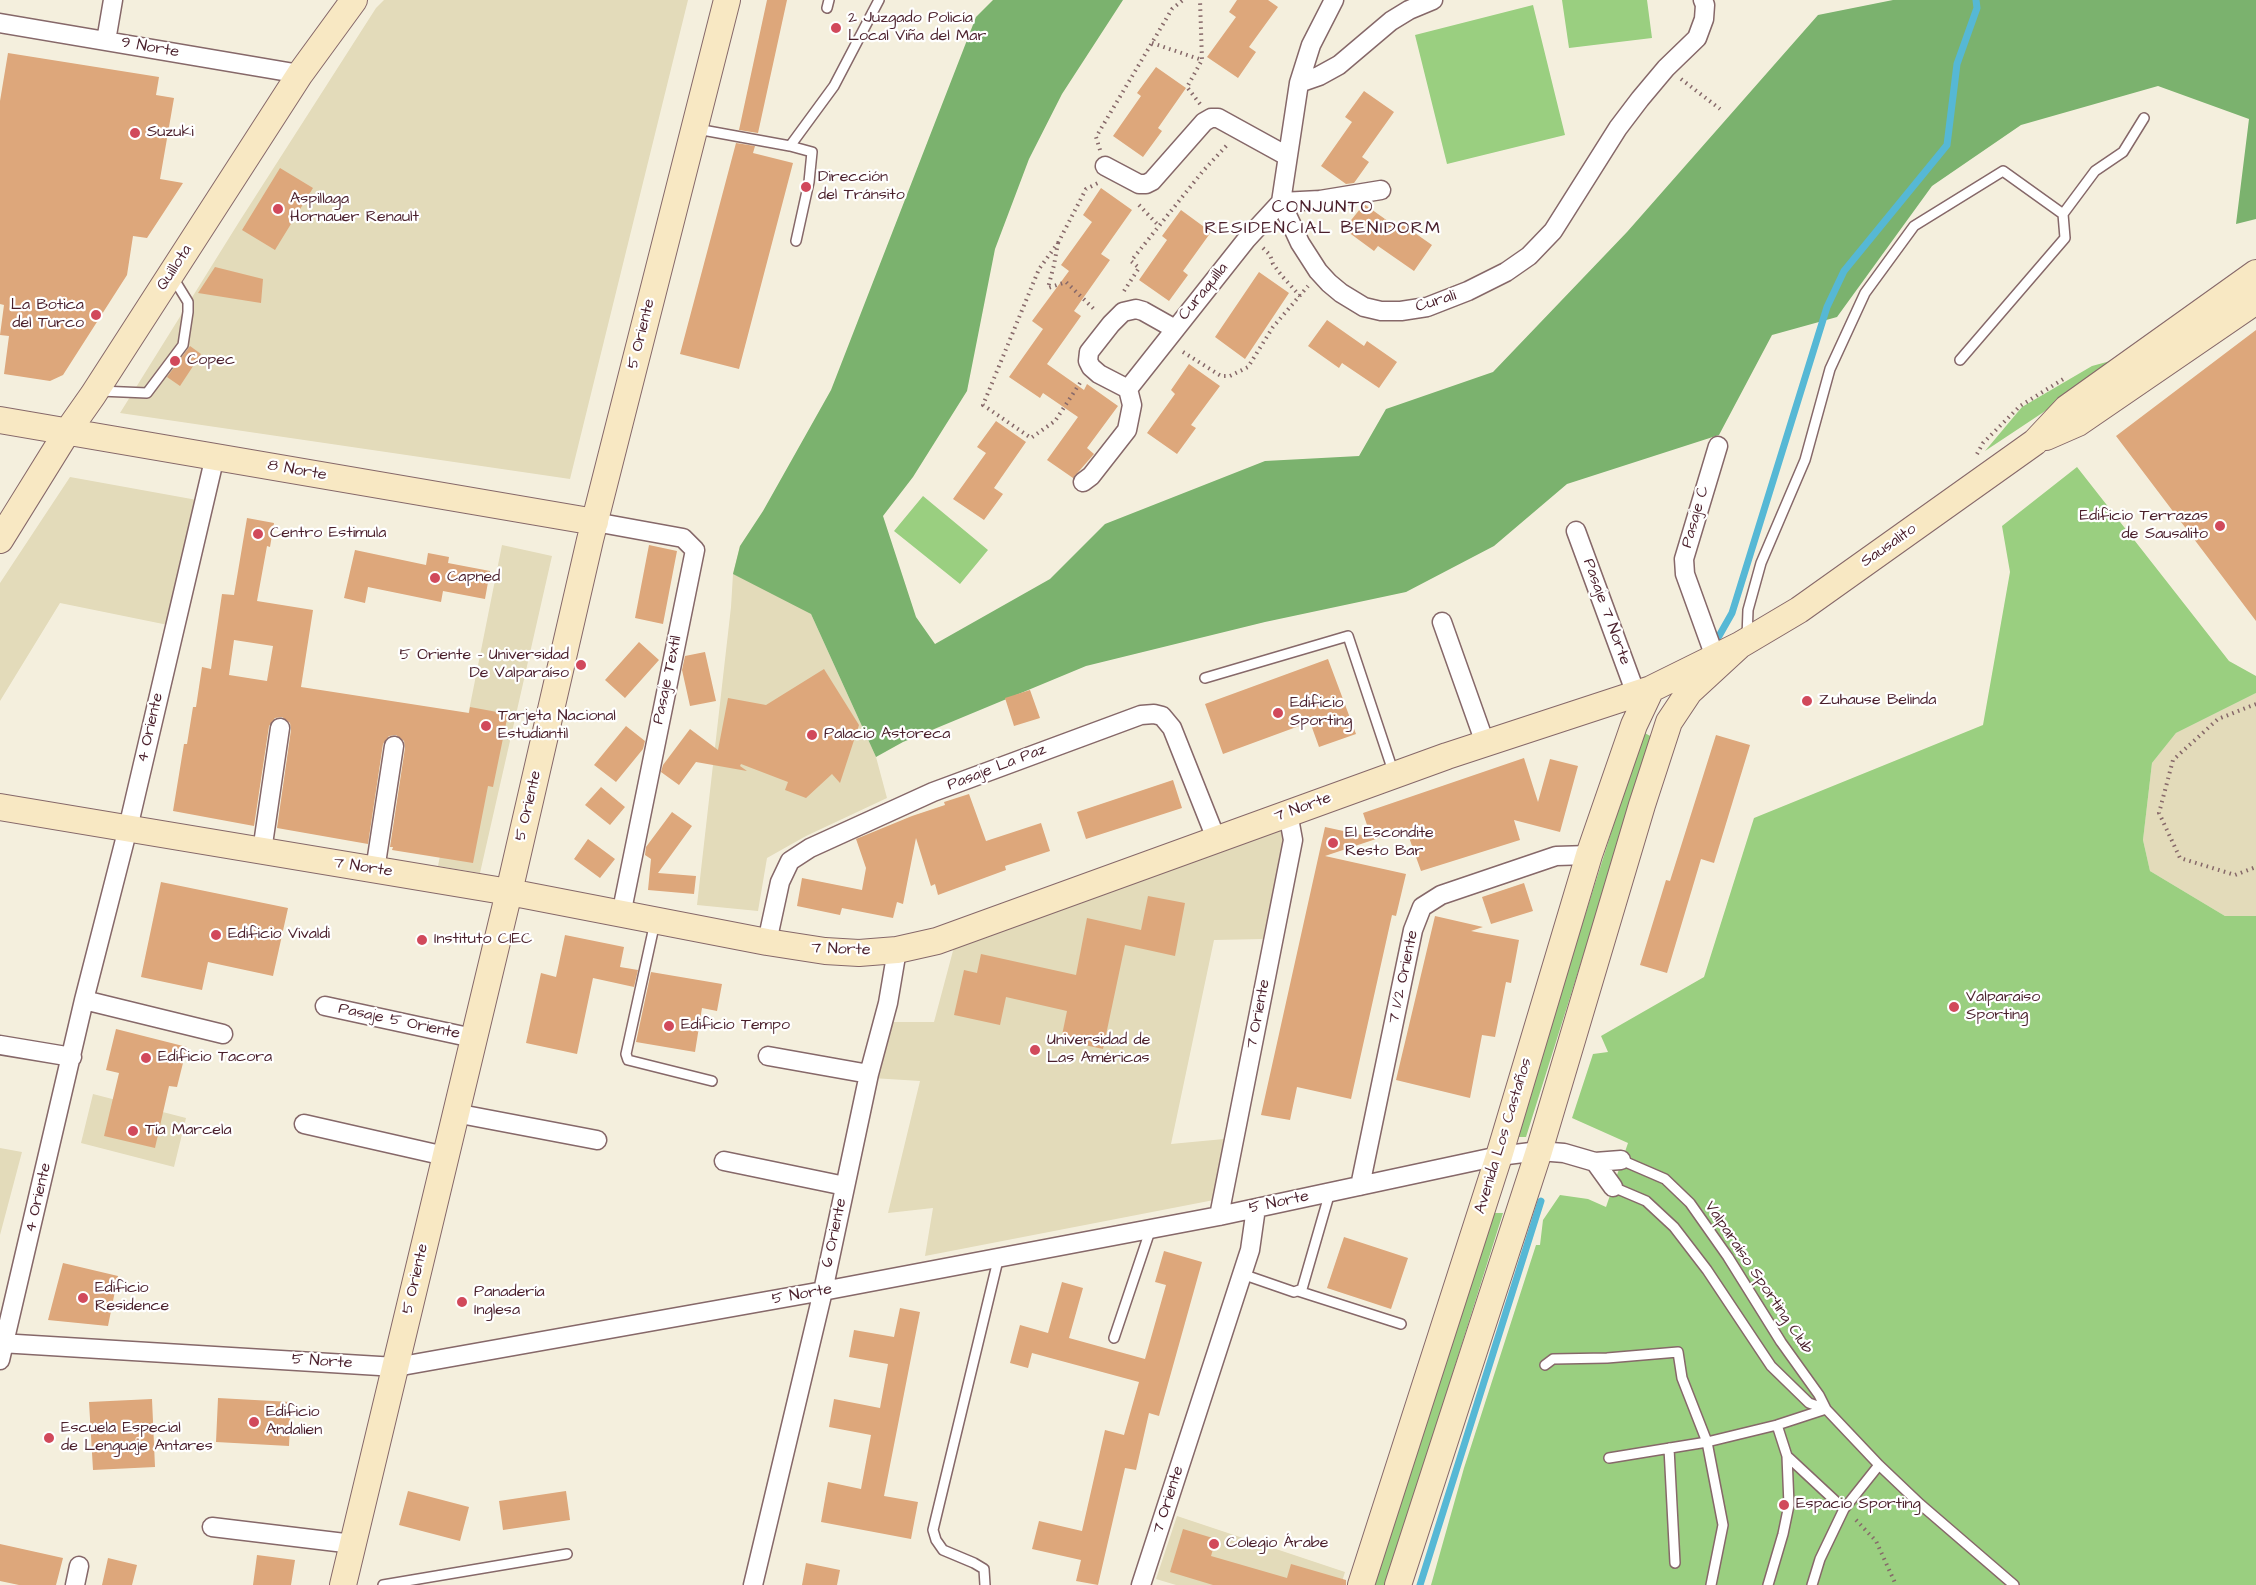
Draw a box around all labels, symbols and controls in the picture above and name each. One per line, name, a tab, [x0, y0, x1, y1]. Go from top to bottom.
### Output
place label: 2 Juzgado Policía Local Viña del Mar	[848, 9, 986, 47]
marker: 2 Juzgado Policía Local Viña del Mar	[829, 21, 843, 35]
street label: 9 Norte	[120, 33, 180, 63]
place label: Suzuki	[147, 123, 194, 143]
marker: Suzuki	[128, 126, 142, 140]
place label: Dirección del Tránsito	[818, 168, 905, 206]
marker: Dirección del Tránsito	[799, 180, 813, 194]
place label: Aspillaga Hornauer Renault	[290, 190, 419, 228]
district label: CONJUNTO RESIDENCIAL BENIDORM	[1205, 197, 1441, 240]
marker: Aspillaga Hornauer Renault	[271, 202, 285, 216]
street label: Quillota	[153, 242, 197, 294]
street label: Curaquilla	[1175, 259, 1233, 325]
street label: Curali	[1413, 287, 1459, 317]
place label: La Botica del Turco	[11, 296, 84, 334]
street label: 5 Oriente	[624, 297, 660, 371]
marker: La Botica del Turco	[89, 308, 103, 322]
place label: Copec	[187, 351, 235, 371]
marker: Copec	[168, 354, 182, 368]
street label: 8 Norte	[266, 456, 328, 486]
street label: Pasaje C	[1678, 484, 1714, 550]
place label: Edificio Terrazas de Sausalito	[2080, 507, 2208, 545]
marker: Edificio Terrazas de Sausalito	[2213, 519, 2227, 533]
street label: Sausalito	[1858, 520, 1920, 572]
place label: Centro Estimula	[270, 524, 386, 544]
marker: Centro Estimula	[251, 527, 265, 541]
street label: Pasaje 7 Norte	[1578, 556, 1634, 668]
place label: Capned	[447, 568, 500, 588]
marker: Capned	[428, 571, 442, 585]
street label: Pasaje Textil	[649, 634, 687, 726]
place label: 5 Oriente - Universidad De Valparaíso	[400, 646, 569, 684]
marker: 5 Oriente - Universidad De Valparaíso	[574, 658, 588, 672]
street label: 4 Oriente	[134, 691, 168, 765]
place label: Zuhause Belinda	[1819, 691, 1936, 711]
place label: Edificio Sporting	[1290, 694, 1352, 732]
marker: Zuhause Belinda	[1800, 694, 1814, 708]
marker: Edificio Sporting	[1271, 706, 1285, 720]
place label: Tarjeta Nacional Estudiantil	[498, 707, 616, 745]
marker: Tarjeta Nacional Estudiantil	[479, 719, 493, 733]
place label: Palacio Astoreca	[824, 725, 950, 745]
marker: Palacio Astoreca	[805, 728, 819, 742]
street label: Pasaje La Paz	[945, 740, 1049, 796]
street label: 5 Oriente	[512, 769, 546, 843]
street label: 7 Norte	[1272, 789, 1334, 827]
place label: El Escondite Resto Bar	[1345, 824, 1434, 862]
marker: El Escondite Resto Bar	[1326, 836, 1340, 850]
street label: 7 Norte	[332, 854, 394, 882]
place label: Edificio Vivaldi	[228, 925, 330, 945]
marker: Edificio Vivaldi	[209, 928, 223, 942]
street label: 7 1/2 Oriente	[1385, 929, 1423, 1025]
place label: Instituto CIEC	[434, 930, 532, 950]
marker: Instituto CIEC	[415, 933, 429, 947]
street label: 7 Norte	[811, 939, 871, 961]
street label: 7 Oriente	[1243, 978, 1275, 1050]
place label: Valparaíso Sporting	[1966, 988, 2040, 1026]
street label: Pasaje 5 Oriente	[336, 1000, 462, 1044]
marker: Valparaíso Sporting	[1947, 1000, 1961, 1014]
place label: Edificio Tempo	[681, 1016, 790, 1036]
marker: Edificio Tempo	[662, 1019, 676, 1033]
place label: Universidad de Las Américas	[1047, 1031, 1150, 1069]
marker: Universidad de Las Américas	[1028, 1043, 1042, 1057]
place label: Edificio Tacora	[158, 1048, 272, 1068]
marker: Edificio Tacora	[139, 1051, 153, 1065]
street label: Avenida Los Castaños	[1471, 1056, 1537, 1216]
place label: Tía Marcela	[145, 1121, 232, 1141]
marker: Tía Marcela	[126, 1124, 140, 1138]
street label: 4 Oriente	[22, 1161, 56, 1235]
street label: 5 Norte	[1247, 1187, 1311, 1219]
street label: 6 Oriente	[818, 1197, 852, 1269]
street label: Valparaíso Sporting Club	[1700, 1198, 1816, 1358]
street label: 5 Oriente	[399, 1242, 433, 1316]
place label: Edificio Residence	[95, 1279, 169, 1317]
street label: 5 Norte	[770, 1280, 834, 1310]
place label: Panadería Inglesa	[474, 1283, 545, 1321]
marker: Edificio Residence	[76, 1291, 90, 1305]
marker: Panadería Inglesa	[455, 1295, 469, 1309]
street label: 5 Norte	[291, 1350, 353, 1374]
place label: Edificio Andalien	[266, 1403, 322, 1441]
marker: Edificio Andalien	[247, 1415, 261, 1429]
place label: Escuela Especial de Lenguaje Antares	[61, 1419, 213, 1457]
marker: Escuela Especial de Lenguaje Antares	[42, 1431, 56, 1445]
street label: 7 Oriente	[1149, 1464, 1189, 1536]
place label: Espacio Sporting	[1796, 1495, 1921, 1515]
marker: Espacio Sporting	[1777, 1498, 1791, 1512]
place label: Colegio Árabe	[1226, 1534, 1328, 1554]
marker: Colegio Árabe	[1207, 1537, 1221, 1551]

